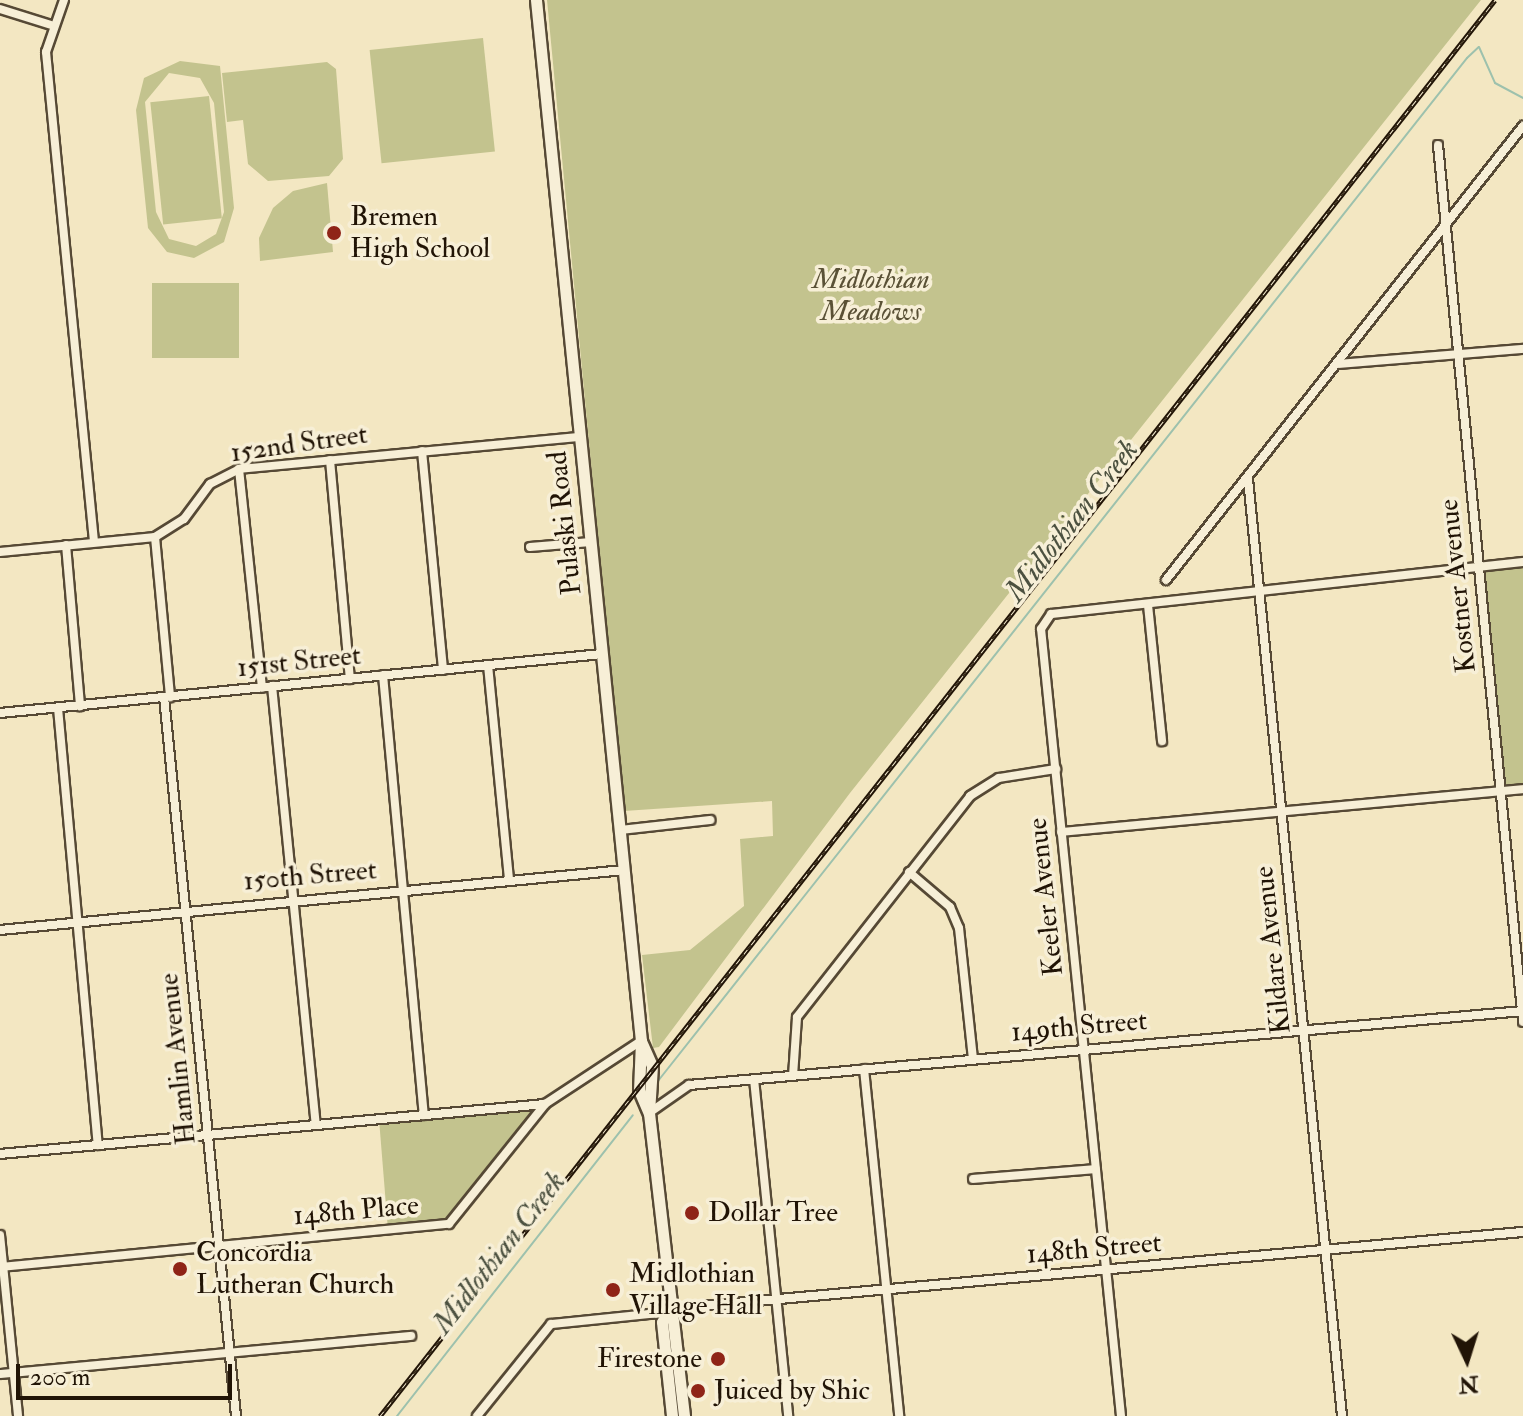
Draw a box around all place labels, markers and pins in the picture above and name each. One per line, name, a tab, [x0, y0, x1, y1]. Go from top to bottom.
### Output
place label: Bremen High School	[350, 200, 490, 266]
marker: Bremen High School	[325, 224, 343, 242]
place label: Dollar Tree	[708, 1196, 838, 1230]
marker: Dollar Tree	[683, 1204, 701, 1222]
place label: Concordia Lutheran Church	[196, 1236, 394, 1302]
place label: Midlothian Village Hall	[629, 1257, 762, 1323]
marker: Concordia Lutheran Church	[171, 1260, 189, 1278]
marker: Midlothian Village Hall	[604, 1281, 622, 1299]
place label: Firestone	[597, 1342, 702, 1376]
marker: Firestone	[709, 1350, 727, 1368]
place label: Juiced by Shic	[714, 1374, 870, 1408]
marker: Juiced by Shic	[689, 1382, 707, 1400]

